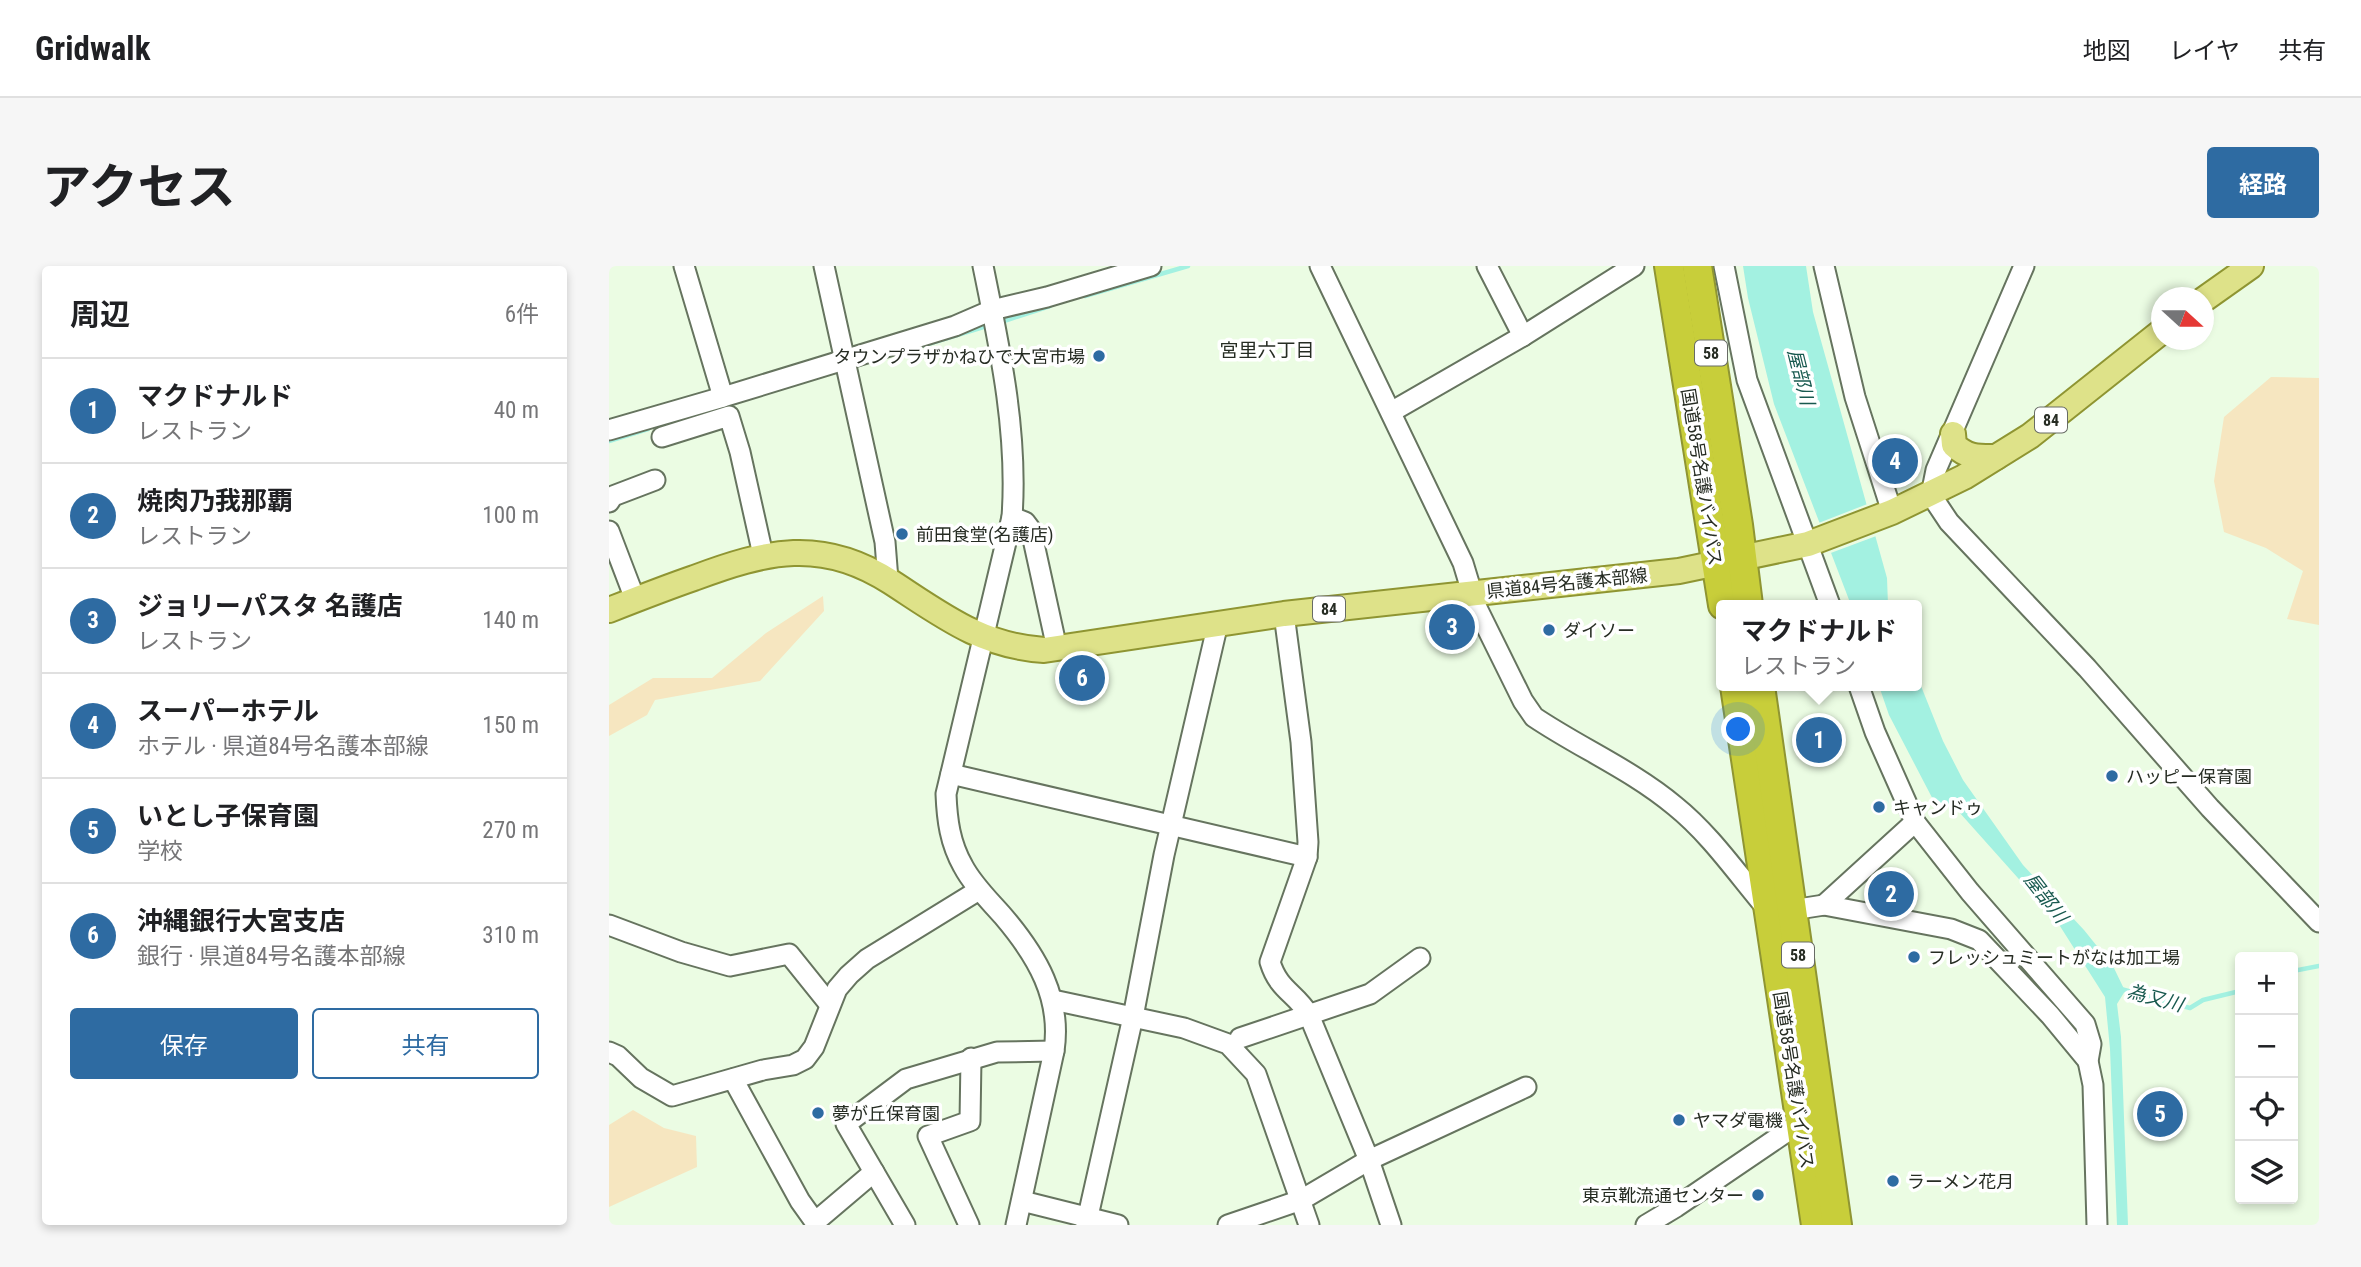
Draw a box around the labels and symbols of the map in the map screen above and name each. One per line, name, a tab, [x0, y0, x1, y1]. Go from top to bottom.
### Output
north arrow	[2151, 287, 2214, 350]
district label: 宮里六丁目	[1219, 339, 1315, 362]
road number: 58	[1695, 340, 1727, 366]
place label: タウンプラザかねひで大宮市場	[834, 346, 1085, 367]
water label: 屋部川	[1783, 347, 1820, 409]
marker: タウンプラザかねひで大宮市場	[1091, 348, 1107, 364]
street label: 国道58号名護バイパス	[1678, 387, 1726, 567]
road number: 84	[2035, 408, 2067, 432]
pin: 4	[1872, 435, 1918, 487]
place label: 前田食堂(名護店)	[916, 524, 1053, 546]
marker: 前田食堂(名護店)	[894, 526, 910, 542]
street label: 県道84号名護本部線	[1485, 564, 1649, 602]
road number: 84	[1313, 596, 1345, 622]
pin: 3	[1429, 601, 1475, 653]
place label: ダイソー	[1563, 620, 1635, 641]
marker: ダイソー	[1541, 622, 1557, 638]
pin: 6	[1059, 652, 1105, 704]
your location	[1721, 712, 1755, 746]
pin: 1	[1796, 714, 1842, 766]
place label: ハッピー保育園	[2126, 766, 2252, 787]
marker: ハッピー保育園	[2104, 768, 2120, 784]
place label: キャンドゥ	[1893, 797, 1983, 818]
marker: キャンドゥ	[1871, 799, 1887, 815]
pin: 2	[1868, 868, 1914, 920]
water label: 屋部川	[2019, 868, 2074, 929]
road number: 58	[1782, 942, 1814, 968]
place label: フレッシュミートがなは加工場	[1928, 947, 2180, 968]
marker: フレッシュミートがなは加工場	[1906, 949, 1922, 965]
water label: 為又川	[2124, 980, 2187, 1017]
street label: 国道58号名護バイパス	[1770, 990, 1818, 1170]
pin: 5	[2137, 1088, 2183, 1140]
place label: 夢が丘保育園	[832, 1103, 940, 1124]
marker: 夢が丘保育園	[810, 1105, 826, 1121]
place label: ヤマダ電機	[1693, 1110, 1783, 1131]
marker: ヤマダ電機	[1671, 1112, 1687, 1128]
place label: ラーメン花月	[1907, 1171, 2014, 1192]
marker: ラーメン花月	[1885, 1173, 1901, 1189]
place label: 東京靴流通センター	[1582, 1185, 1744, 1206]
marker: 東京靴流通センター	[1750, 1187, 1766, 1203]

